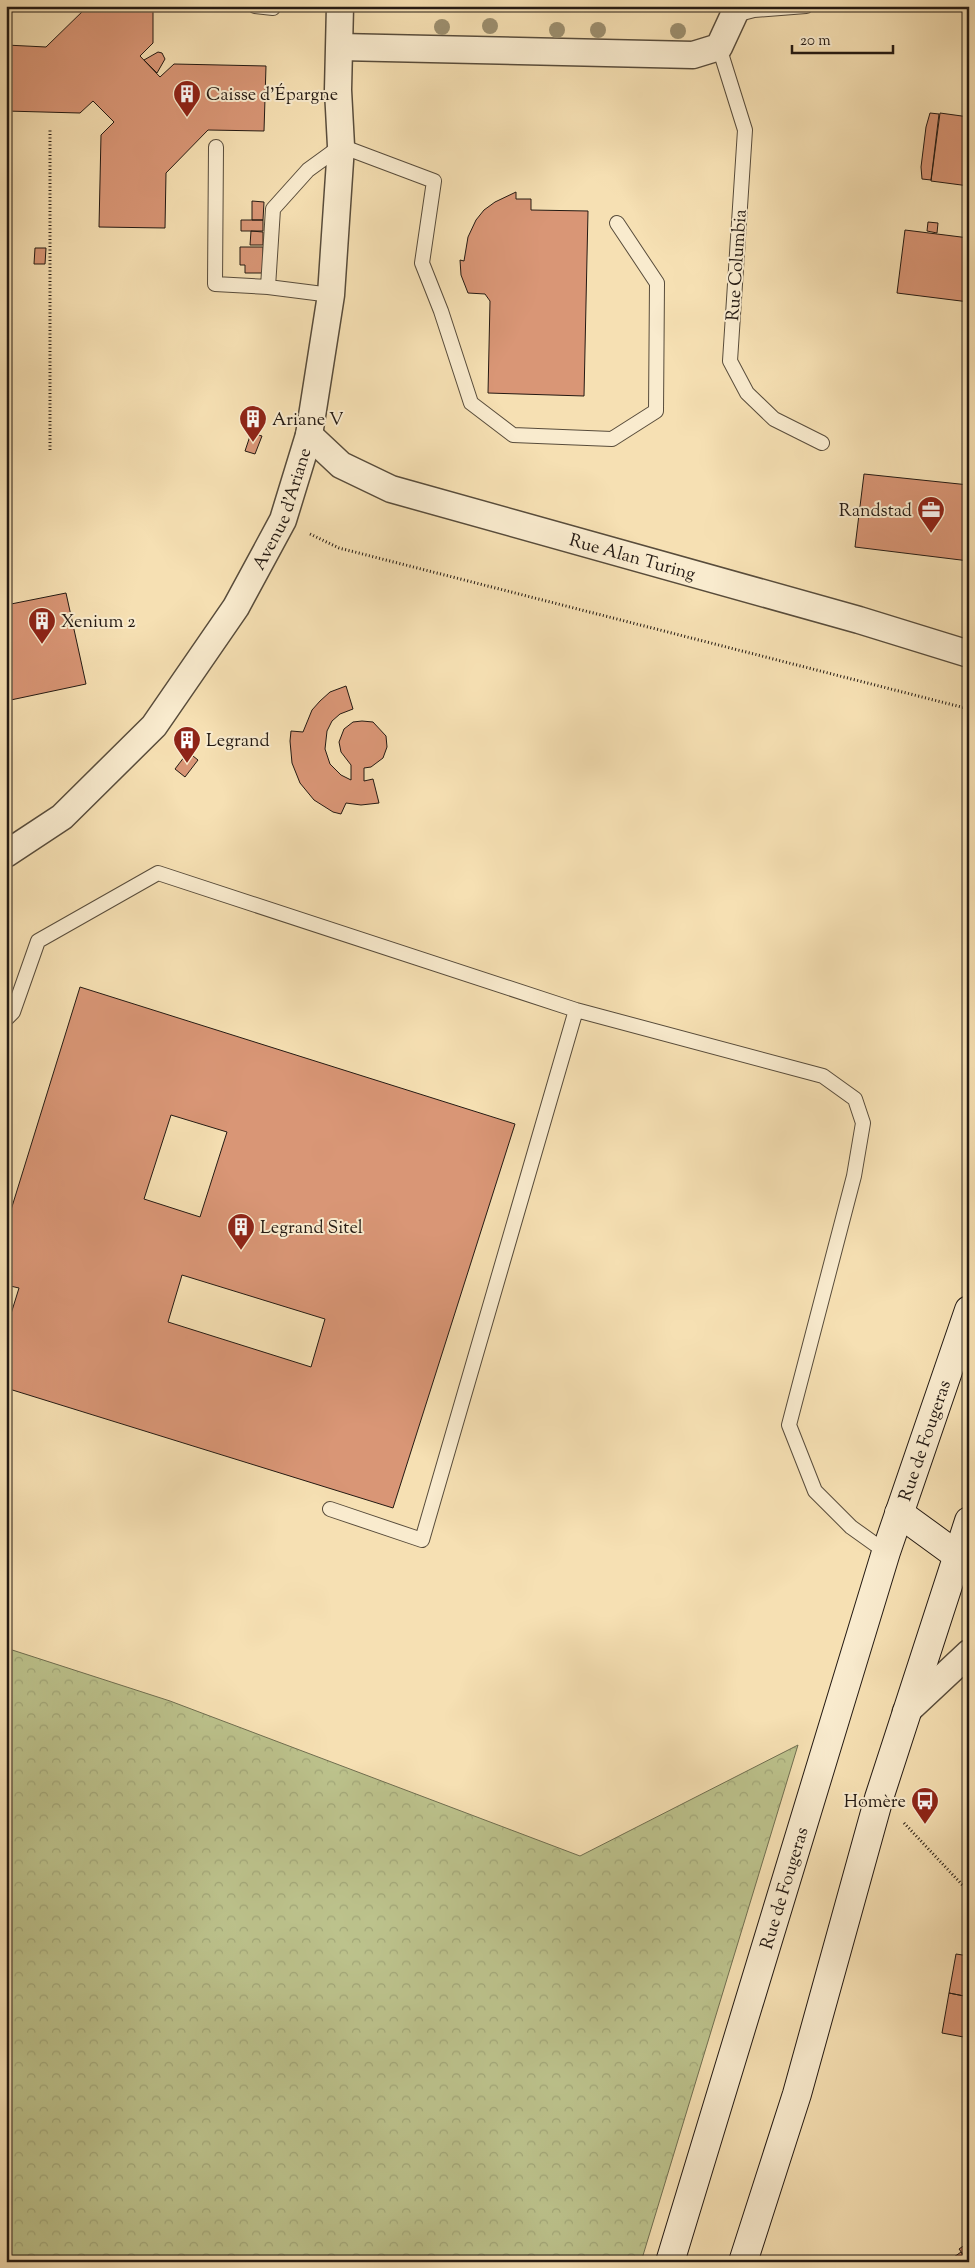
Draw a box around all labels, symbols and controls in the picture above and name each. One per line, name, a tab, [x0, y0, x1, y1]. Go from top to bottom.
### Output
scale bar	[792, 22, 894, 54]
text: 20 m	[800, 31, 831, 52]
building icon: Caisse d'Épargne	[172, 79, 202, 118]
place label: Caisse d'Épargne	[206, 83, 338, 109]
street label: Rue Columbia	[721, 208, 755, 322]
building icon: Ariane V	[238, 404, 268, 443]
place label: Ariane V	[272, 408, 344, 434]
street label: Avenue d'Ariane	[247, 445, 319, 575]
office icon: Randstad	[916, 495, 946, 534]
place label: Randstad	[839, 499, 912, 525]
street label: Rue Alan Turing	[566, 528, 698, 589]
building icon: Xenium 2	[27, 606, 57, 645]
place label: Xenium 2	[61, 610, 136, 636]
building icon: Legrand	[172, 725, 202, 764]
place label: Legrand	[206, 729, 270, 755]
building icon: Legrand Sitel	[226, 1212, 256, 1251]
place label: Legrand Sitel	[260, 1216, 363, 1242]
street label: Rue de Fougeras	[893, 1377, 959, 1505]
bus stop icon: Homère	[910, 1786, 940, 1825]
place label: Homère	[844, 1790, 906, 1816]
street label: Rue de Fougeras	[755, 1824, 817, 1953]

